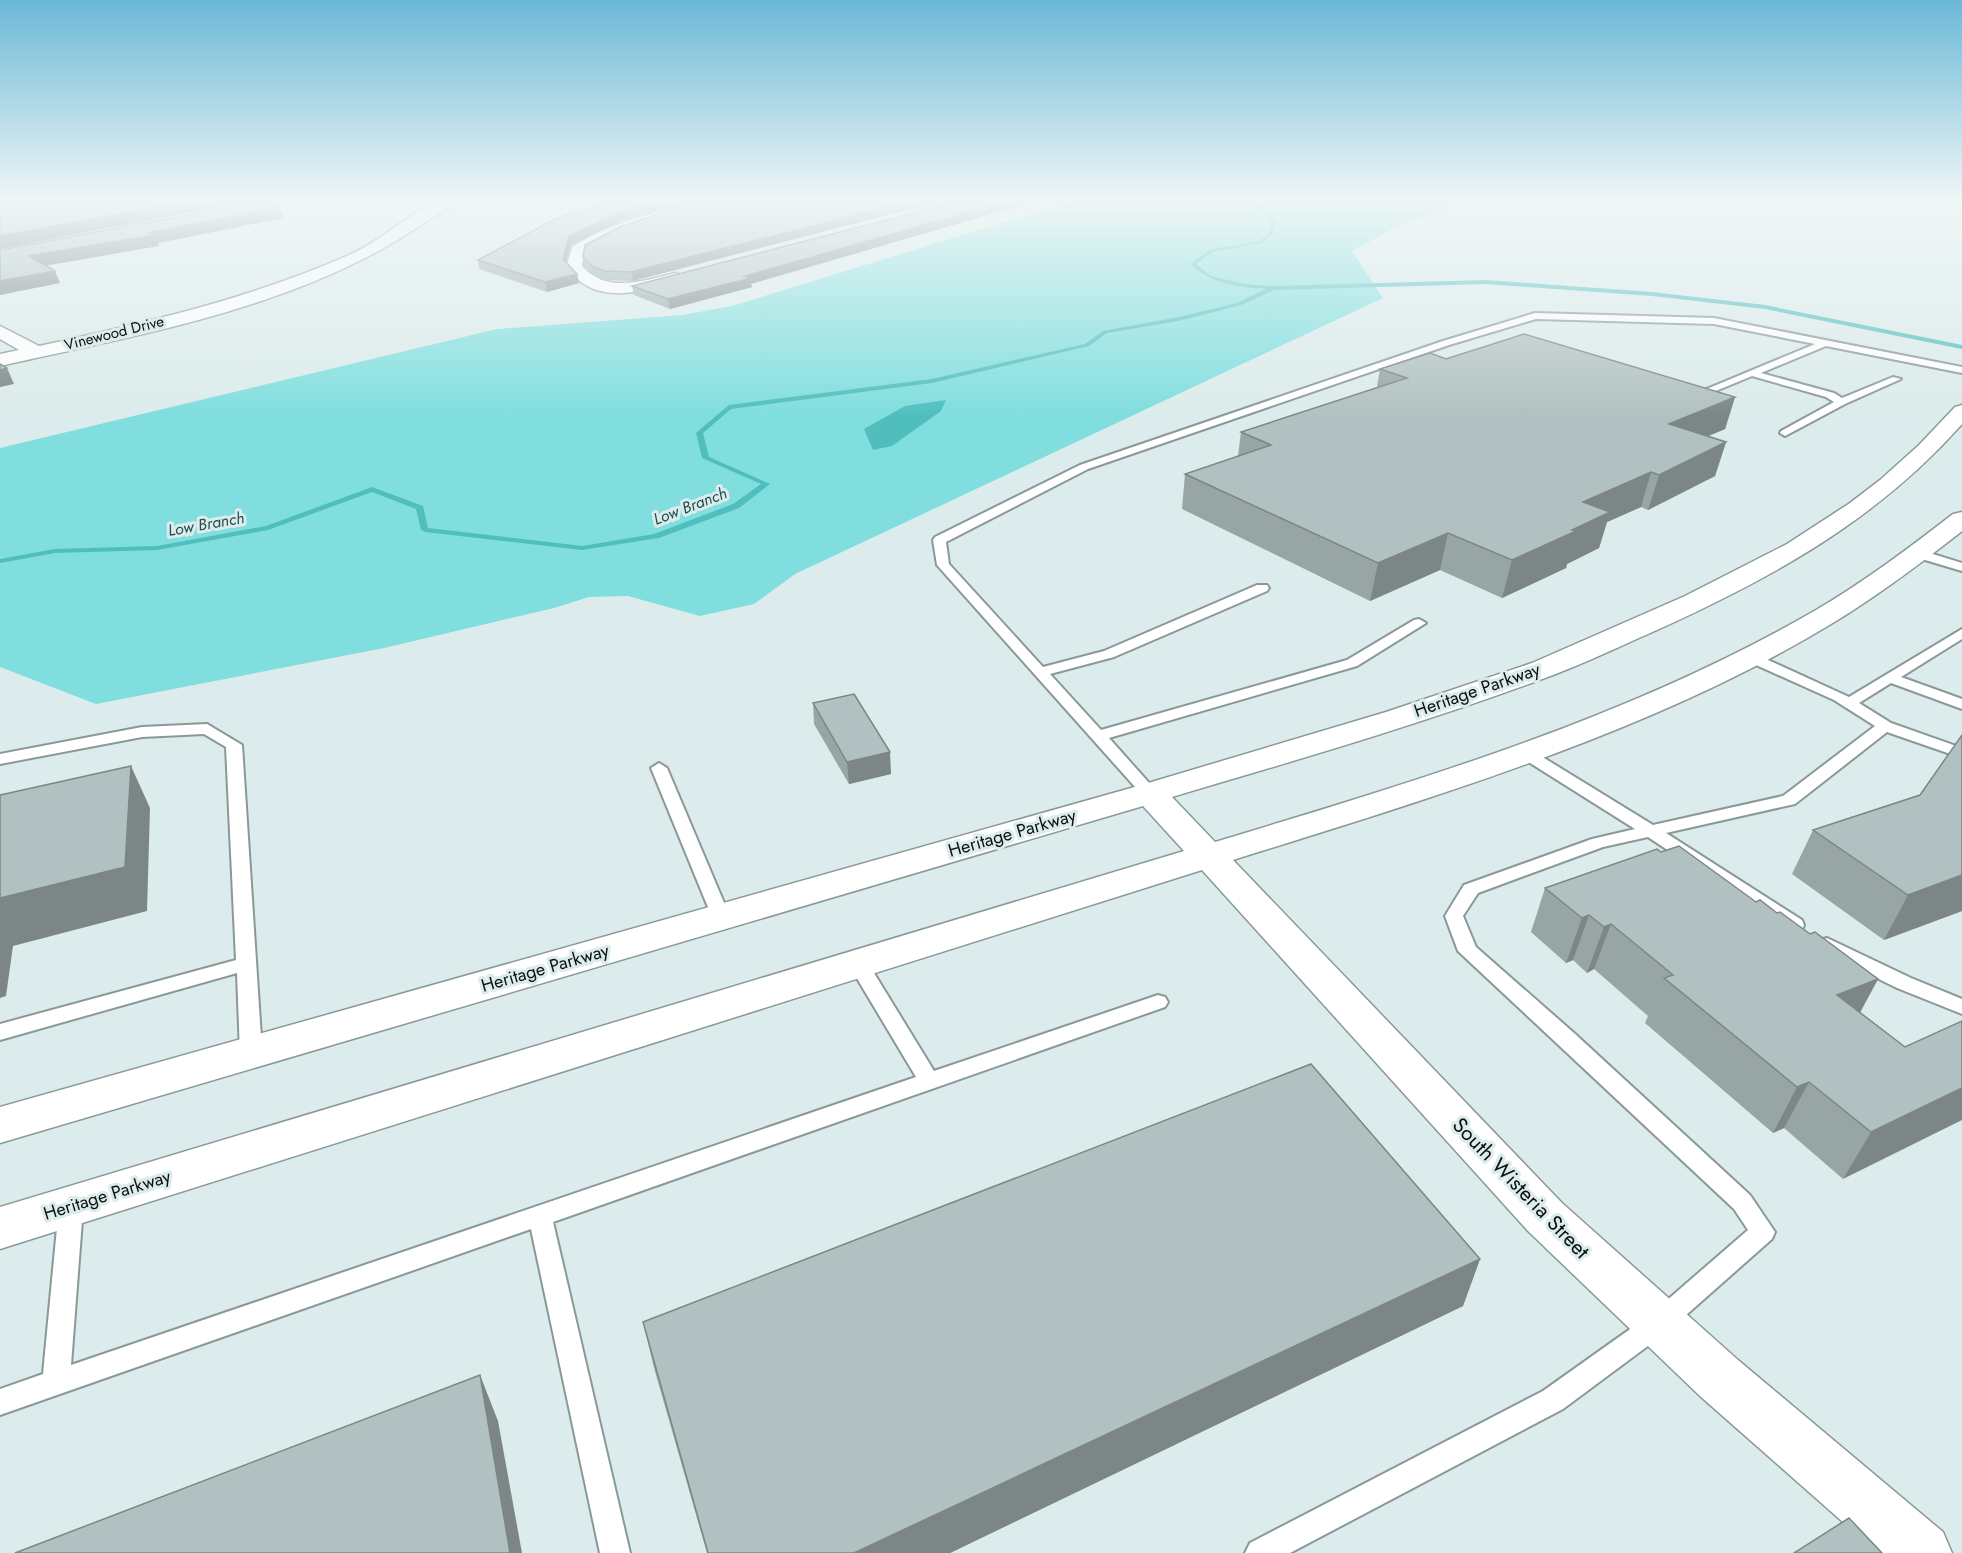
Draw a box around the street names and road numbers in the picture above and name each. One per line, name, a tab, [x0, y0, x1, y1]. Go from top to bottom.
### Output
street label: Vinewood Drive	[62, 310, 166, 356]
street label: Heritage Parkway	[1410, 656, 1544, 724]
street label: Heritage Parkway	[945, 802, 1079, 864]
street label: Heritage Parkway	[478, 937, 612, 999]
street label: South Wisteria Street	[1446, 1111, 1596, 1265]
street label: Heritage Parkway	[40, 1163, 174, 1227]

